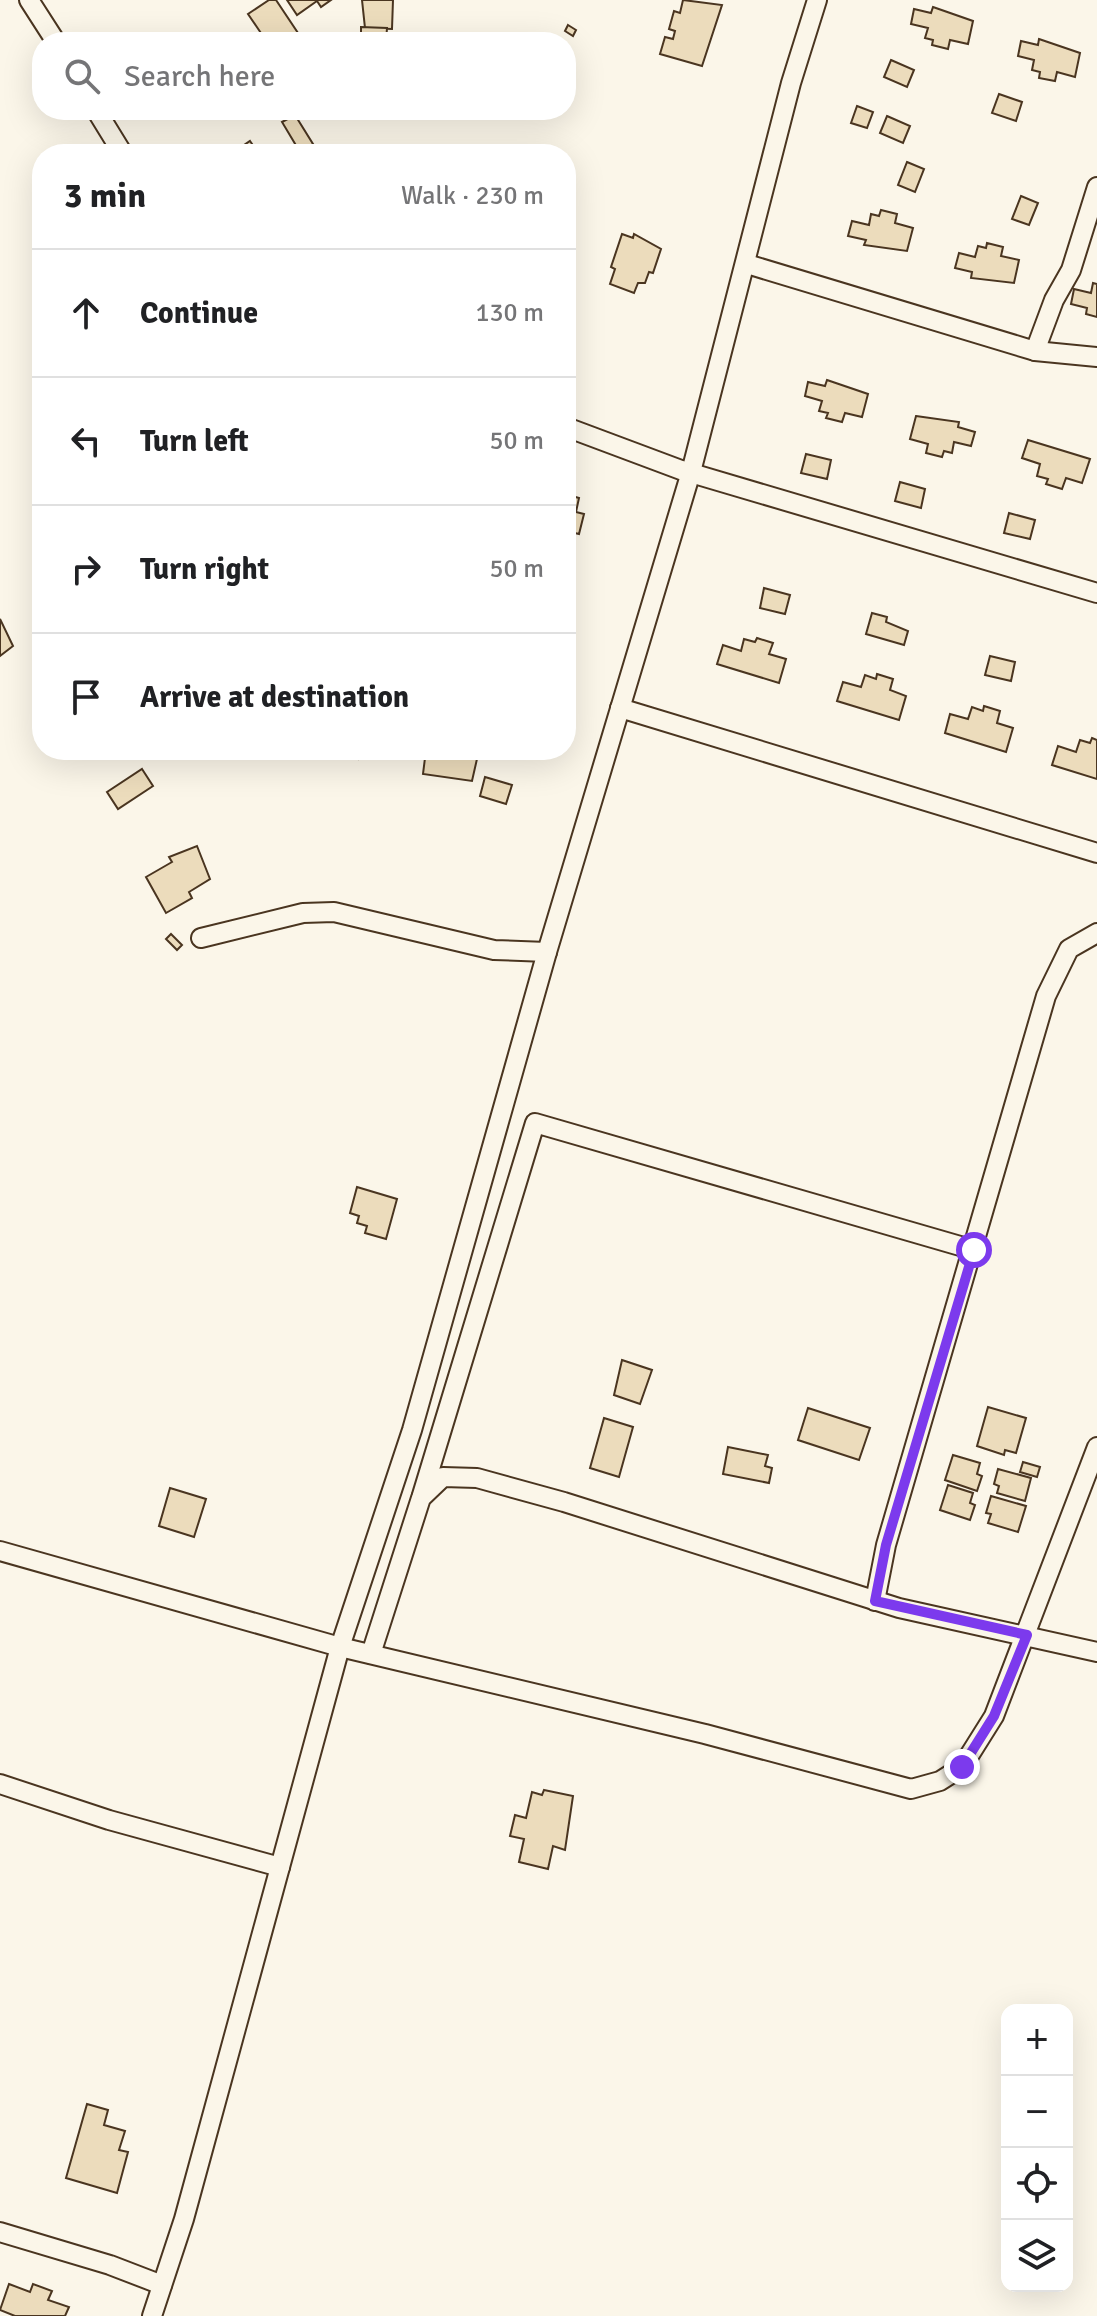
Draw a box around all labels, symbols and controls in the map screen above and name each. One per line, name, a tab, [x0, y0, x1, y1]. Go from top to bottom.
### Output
search box	[32, 32, 576, 120]
icon: search	[60, 54, 104, 98]
text: Search here	[124, 58, 275, 95]
text: 3 min	[64, 175, 146, 217]
text: Walk · 230 m	[401, 180, 544, 212]
icon: ahead	[64, 291, 108, 335]
text: Continue	[140, 295, 258, 332]
text: 130 m	[475, 297, 544, 329]
icon: left	[64, 419, 108, 463]
text: Turn left	[140, 423, 249, 460]
text: 50 m	[489, 425, 544, 457]
icon: right	[64, 547, 108, 591]
text: Turn right	[140, 551, 269, 588]
text: 50 m	[489, 553, 544, 585]
icon: arrive	[64, 675, 108, 719]
text: Arrive at destination	[140, 679, 409, 716]
route start	[956, 1232, 992, 1268]
route end	[944, 1749, 980, 1785]
map controls	[1001, 2004, 1073, 2292]
button: +	[1001, 2004, 1073, 2076]
button: −	[1001, 2076, 1073, 2148]
button: locate	[1001, 2148, 1073, 2220]
button: layers	[1001, 2220, 1073, 2292]

